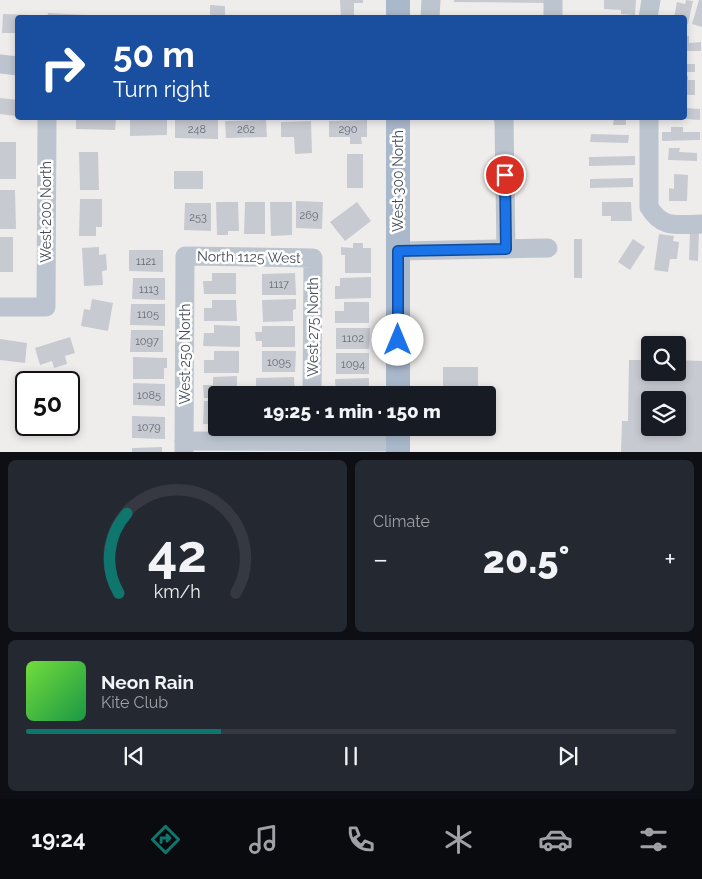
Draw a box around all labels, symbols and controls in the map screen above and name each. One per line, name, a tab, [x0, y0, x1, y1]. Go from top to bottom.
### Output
text: 50 m	[113, 34, 195, 75]
icon: right	[30, 35, 95, 100]
text: Turn right	[113, 76, 210, 102]
house number: 248	[188, 123, 206, 136]
house number: 262	[237, 123, 255, 136]
house number: 290	[339, 123, 358, 136]
street label: West 300 North	[390, 130, 406, 232]
pin	[484, 154, 526, 196]
street label: West 200 North	[38, 161, 54, 263]
icon: arrive	[491, 161, 519, 189]
house number: 269	[300, 209, 318, 222]
house number: 253	[189, 211, 207, 224]
street label: North 1125 West	[197, 248, 301, 266]
house number: 1121	[136, 255, 156, 268]
street label: West 275 North	[305, 277, 321, 377]
house number: 1117	[269, 278, 289, 291]
house number: 1113	[139, 283, 159, 296]
street label: West 250 North	[177, 304, 193, 404]
house number: 1105	[137, 308, 159, 321]
position arrow	[371, 313, 423, 365]
house number: 1102	[342, 332, 364, 345]
house number: 1097	[135, 335, 159, 348]
map controls	[641, 336, 686, 436]
button: search	[641, 336, 686, 381]
house number: 1095	[267, 356, 291, 369]
house number: 1094	[341, 358, 365, 371]
speed limit sign: 50	[15, 371, 80, 436]
house number: 1085	[137, 389, 161, 402]
button: layers	[641, 391, 686, 436]
text: 19:25 · 1 min · 150 m	[263, 400, 441, 422]
house number: 1079	[137, 421, 161, 434]
text: Climate	[373, 512, 430, 531]
text: 42	[148, 523, 207, 584]
text: 20.5°	[483, 537, 570, 582]
text: −	[373, 543, 388, 576]
text: +	[664, 543, 676, 576]
text: km/h	[154, 581, 201, 602]
text: Neon Rain	[101, 671, 194, 693]
text: Kite Club	[101, 693, 168, 712]
icon: previous	[120, 742, 148, 770]
icon: pause	[337, 742, 365, 770]
icon: next	[554, 742, 582, 770]
icon: directions	[148, 822, 183, 857]
icon: music	[246, 822, 281, 857]
icon: phone	[343, 822, 378, 857]
icon: climate	[441, 822, 476, 857]
icon: car	[538, 822, 573, 857]
icon: filters	[636, 822, 671, 857]
text: 19:24	[31, 826, 86, 852]

